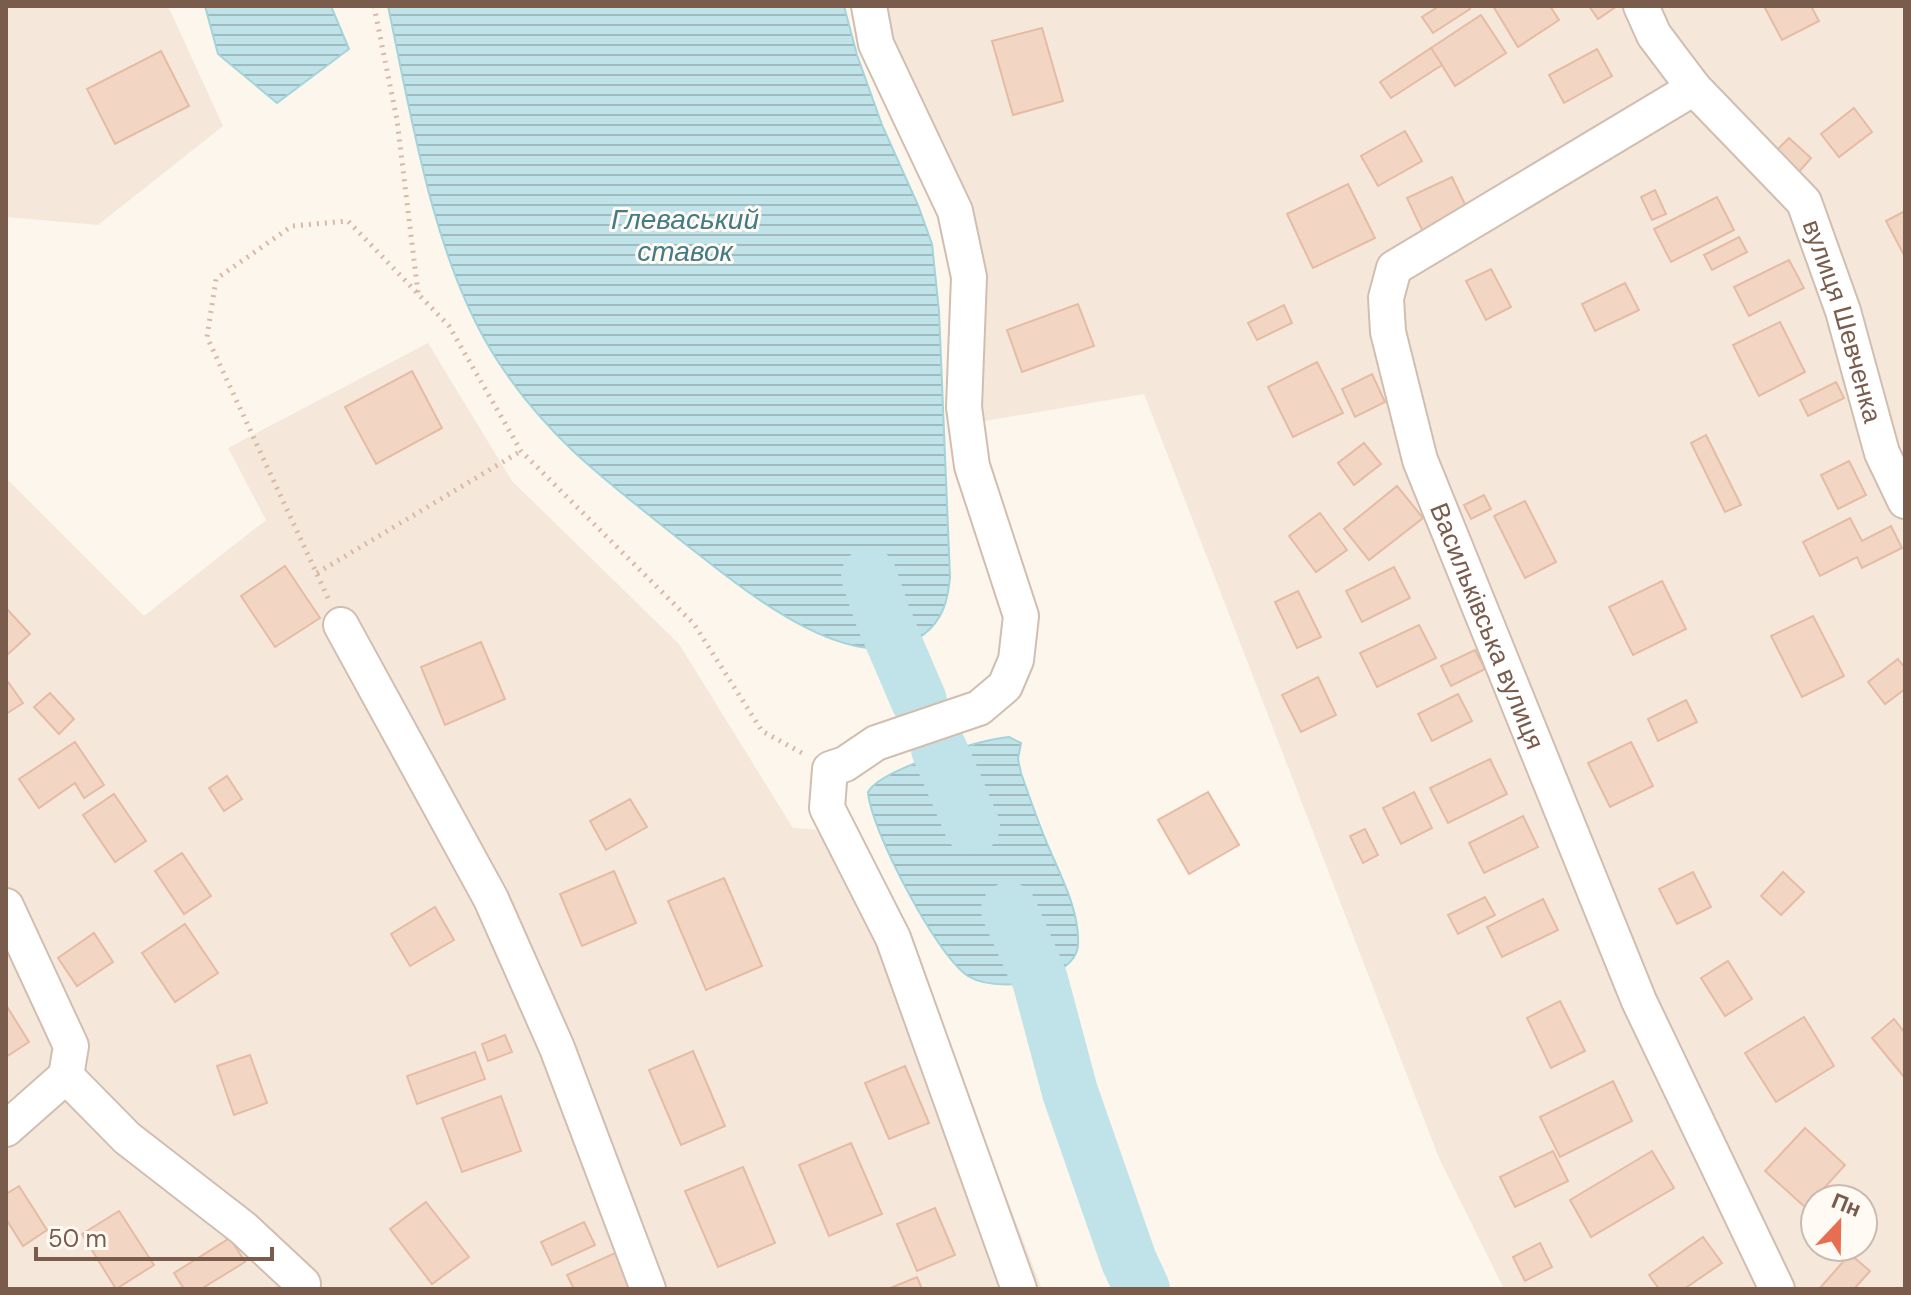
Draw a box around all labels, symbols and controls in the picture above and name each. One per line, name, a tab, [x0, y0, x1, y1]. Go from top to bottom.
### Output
water label: Глеваський ставок	[611, 201, 759, 270]
street label: вулиця Шевченка	[1795, 215, 1890, 427]
street label: Васильківська вулиця	[1422, 498, 1552, 754]
north arrow	[1799, 1183, 1879, 1263]
text: Пн	[1827, 1186, 1865, 1224]
scale bar	[36, 1211, 272, 1261]
text: 50 m	[48, 1223, 107, 1254]

